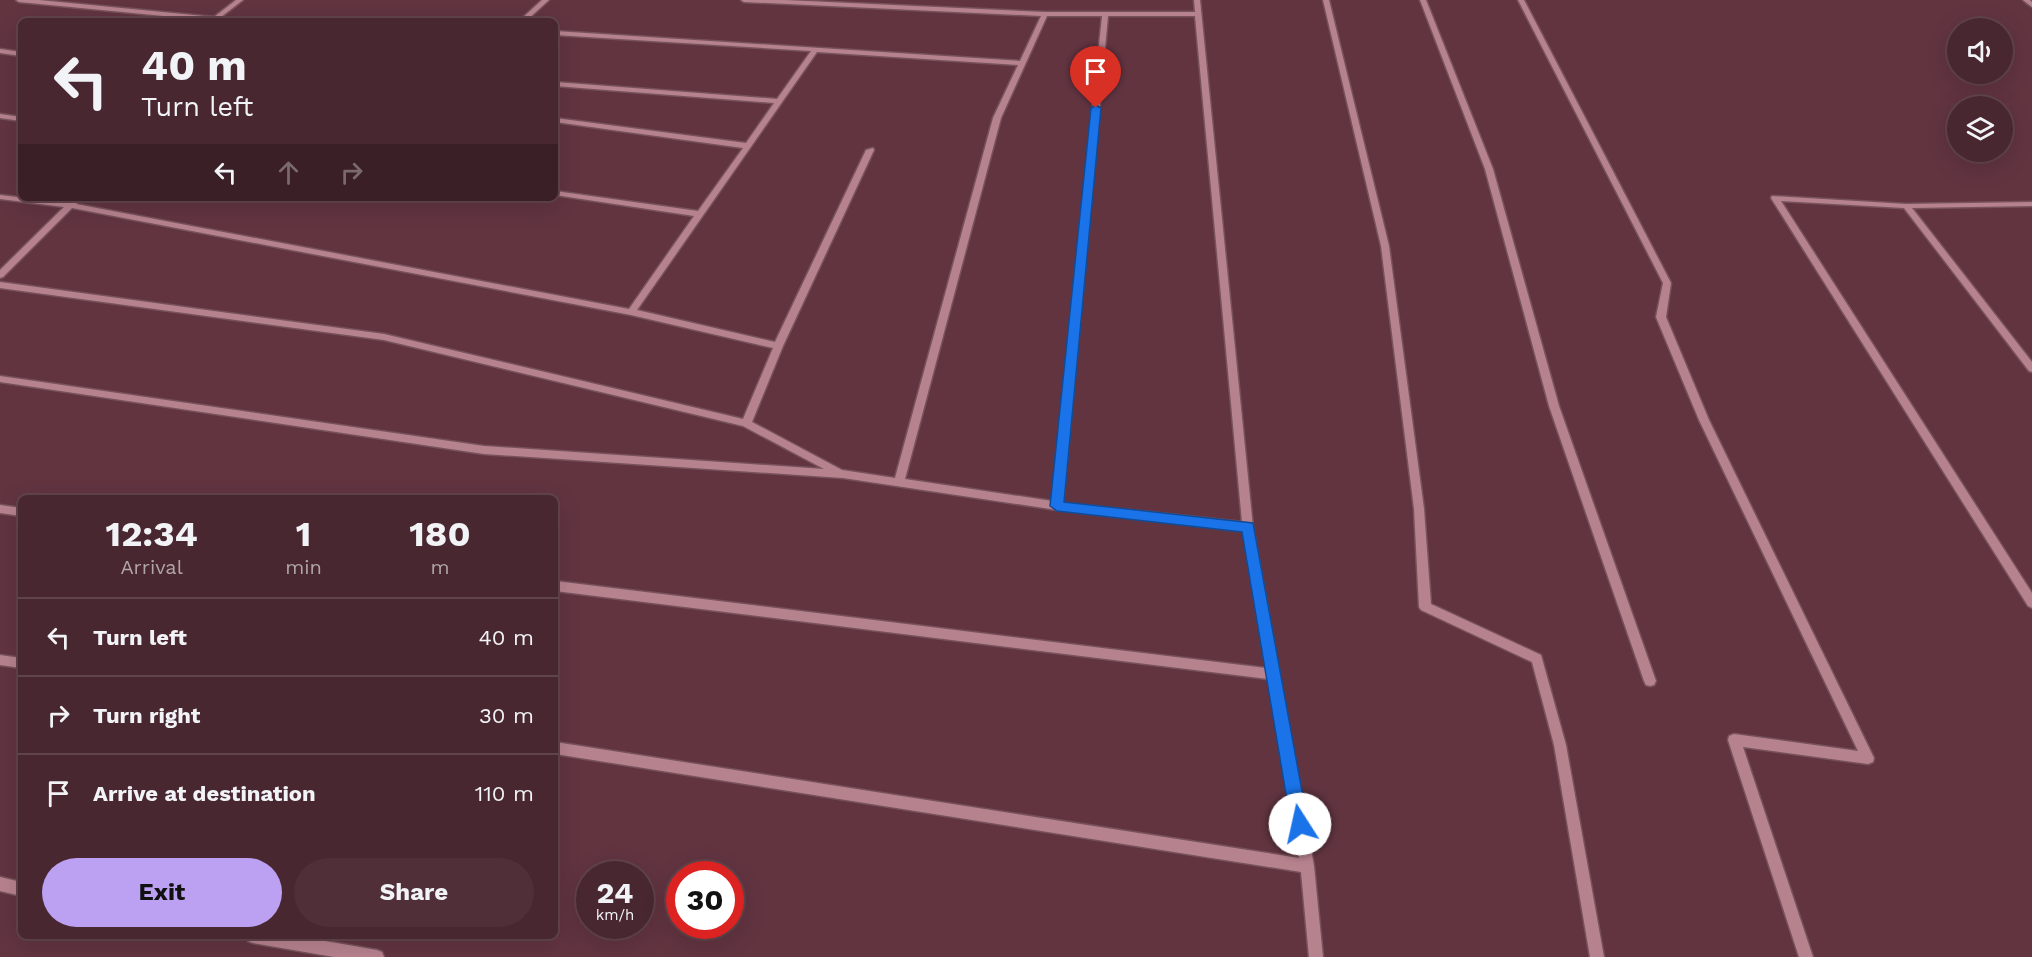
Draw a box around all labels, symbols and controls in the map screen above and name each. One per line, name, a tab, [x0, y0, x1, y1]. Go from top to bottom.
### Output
map controls	[1947, 18, 2013, 162]
button: sound	[1947, 18, 2013, 84]
text: 40 m	[141, 41, 247, 90]
icon: left	[42, 42, 120, 120]
pin	[1070, 46, 1121, 108]
icon: arrive	[1079, 55, 1112, 88]
text: Turn left	[141, 91, 253, 123]
button: layers	[1947, 96, 2013, 162]
icon: left	[209, 156, 242, 189]
icon: ahead	[272, 156, 305, 189]
icon: right	[335, 156, 368, 189]
text: 12:34	[105, 513, 198, 555]
text: 1	[296, 513, 311, 555]
text: 180	[409, 513, 471, 555]
text: Arrival	[120, 555, 183, 579]
text: min	[285, 555, 322, 579]
text: m	[430, 555, 450, 579]
icon: left	[42, 621, 75, 654]
text: Turn left	[93, 625, 187, 650]
text: 40 m	[478, 625, 534, 650]
icon: right	[42, 699, 75, 732]
text: Turn right	[93, 703, 200, 728]
text: 30 m	[479, 703, 534, 728]
icon: arrive	[42, 777, 75, 810]
text: Arrive at destination	[93, 781, 316, 806]
text: 110 m	[475, 781, 534, 806]
position arrow	[1268, 792, 1332, 856]
button: Exit	[42, 858, 282, 927]
button: Share	[294, 858, 534, 927]
speed limit sign: 30	[666, 861, 744, 939]
text: 24	[597, 875, 633, 910]
text: km/h	[596, 906, 634, 924]

